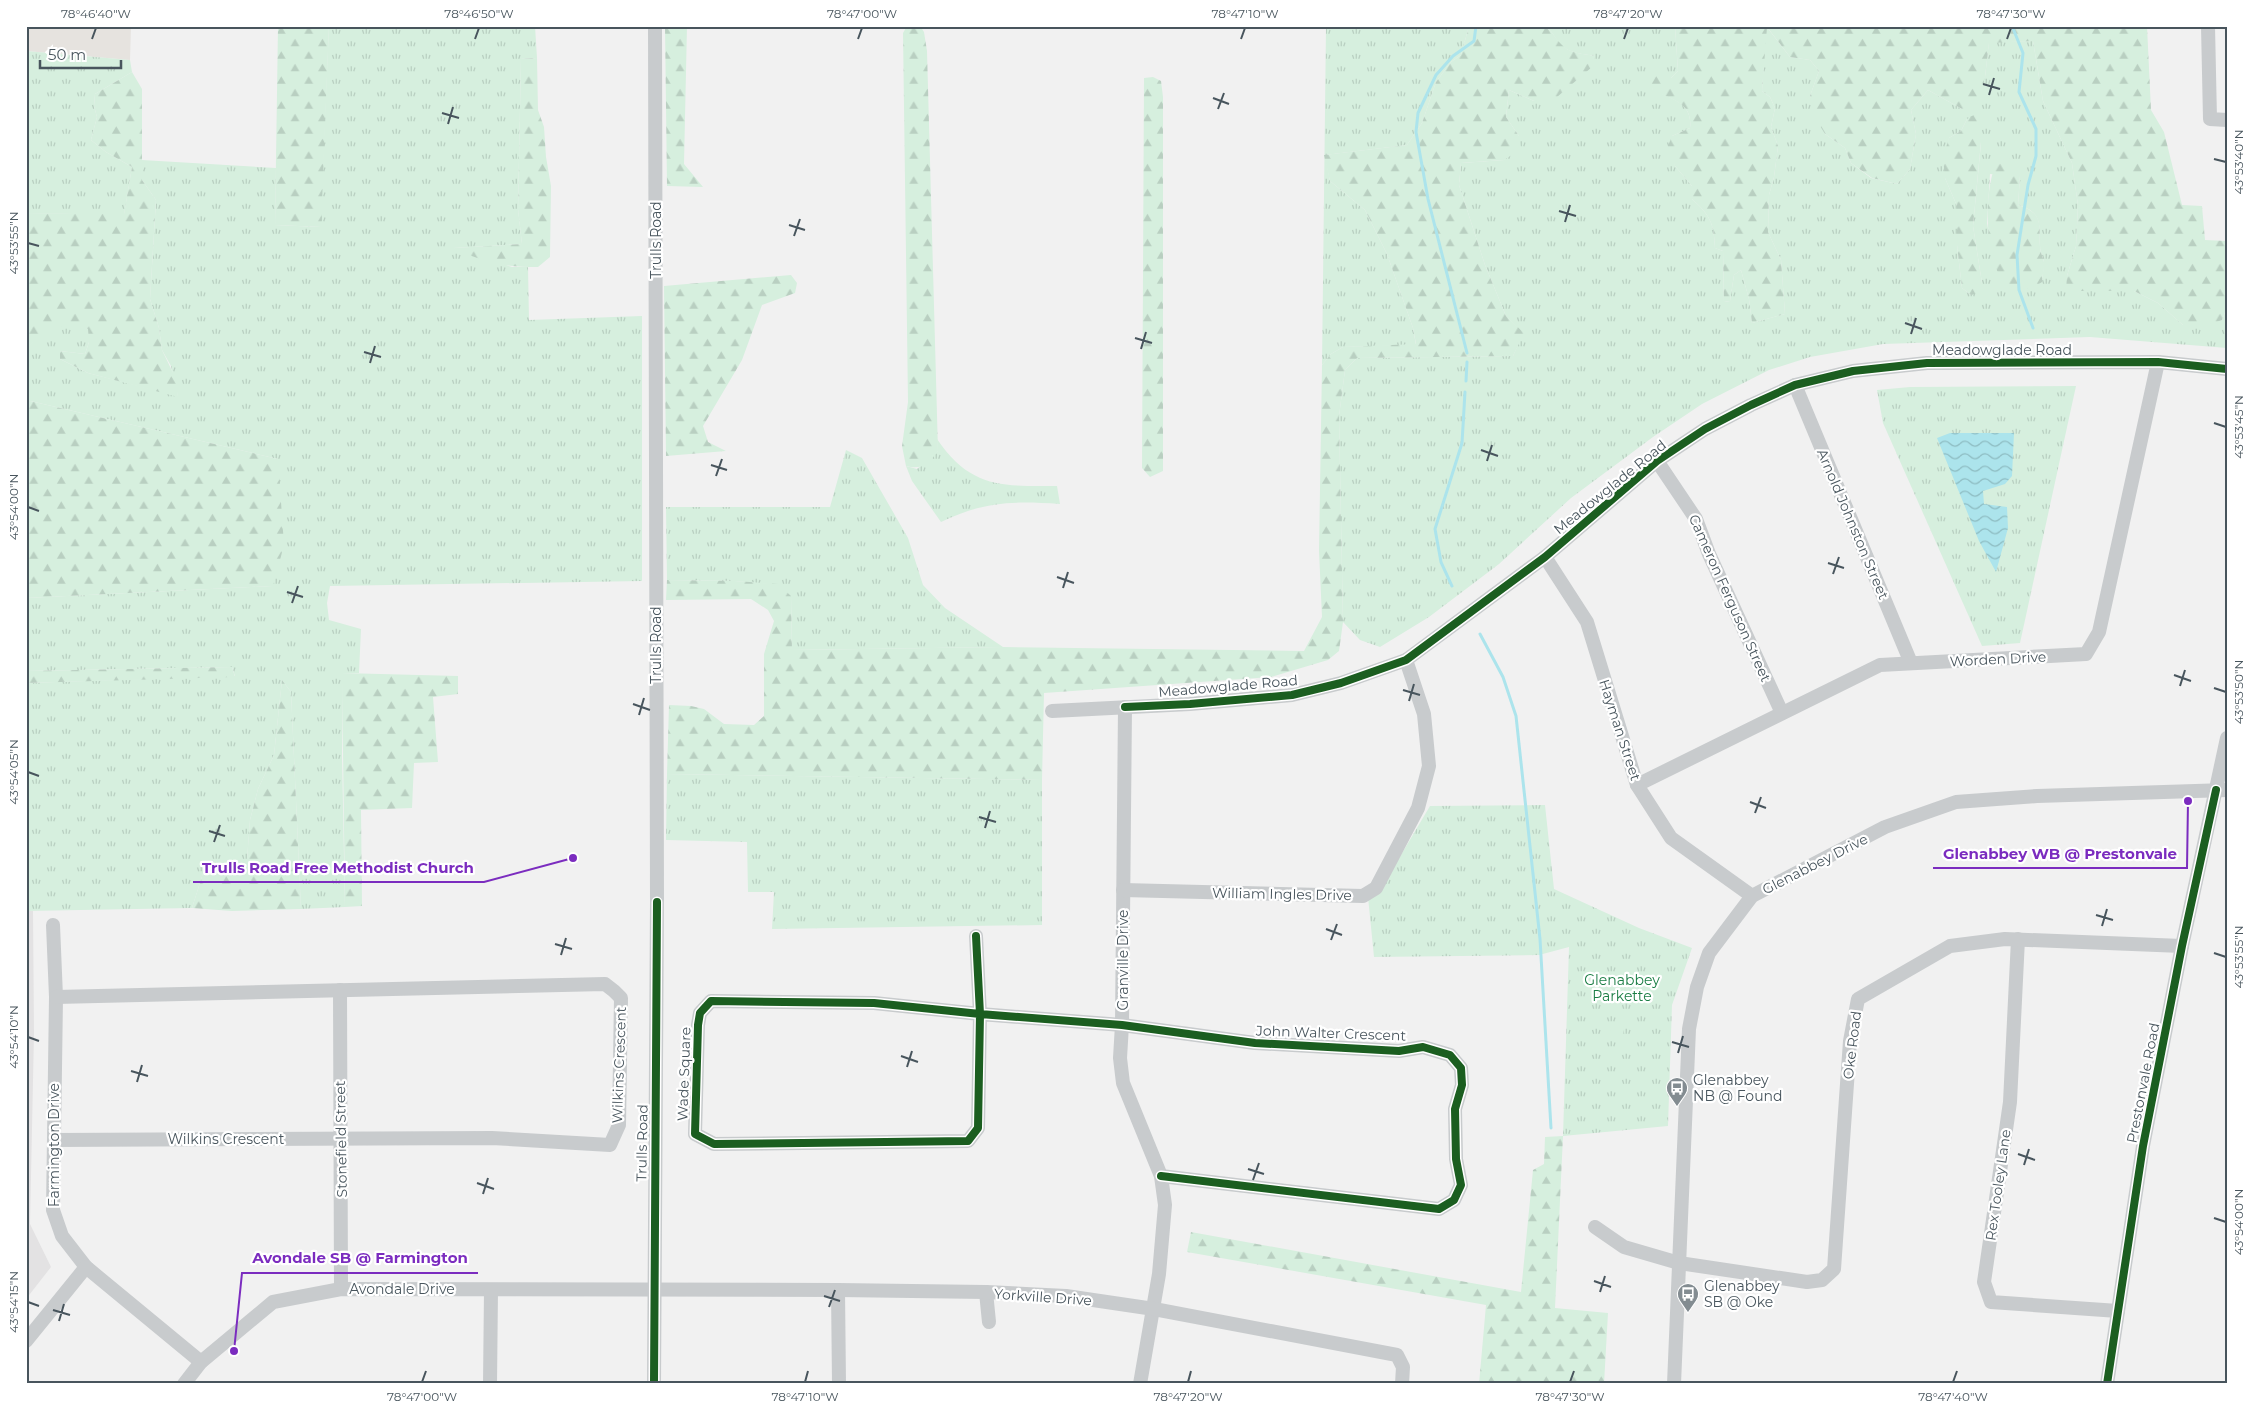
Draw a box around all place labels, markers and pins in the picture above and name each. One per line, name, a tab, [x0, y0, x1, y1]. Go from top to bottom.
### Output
callout: Glenabbey WB @ Prestonvale	[1933, 838, 2187, 868]
callout: Trulls Road Free Methodist Church	[193, 852, 484, 882]
place label: Glenabbey NB @ Found	[1693, 1071, 1783, 1105]
bus stop icon: Glenabbey NB @ Found	[1665, 1076, 1689, 1107]
callout: Avondale SB @ Farmington	[242, 1243, 478, 1273]
place label: Glenabbey SB @ Oke	[1704, 1277, 1780, 1311]
bus stop icon: Glenabbey SB @ Oke	[1676, 1282, 1700, 1313]

